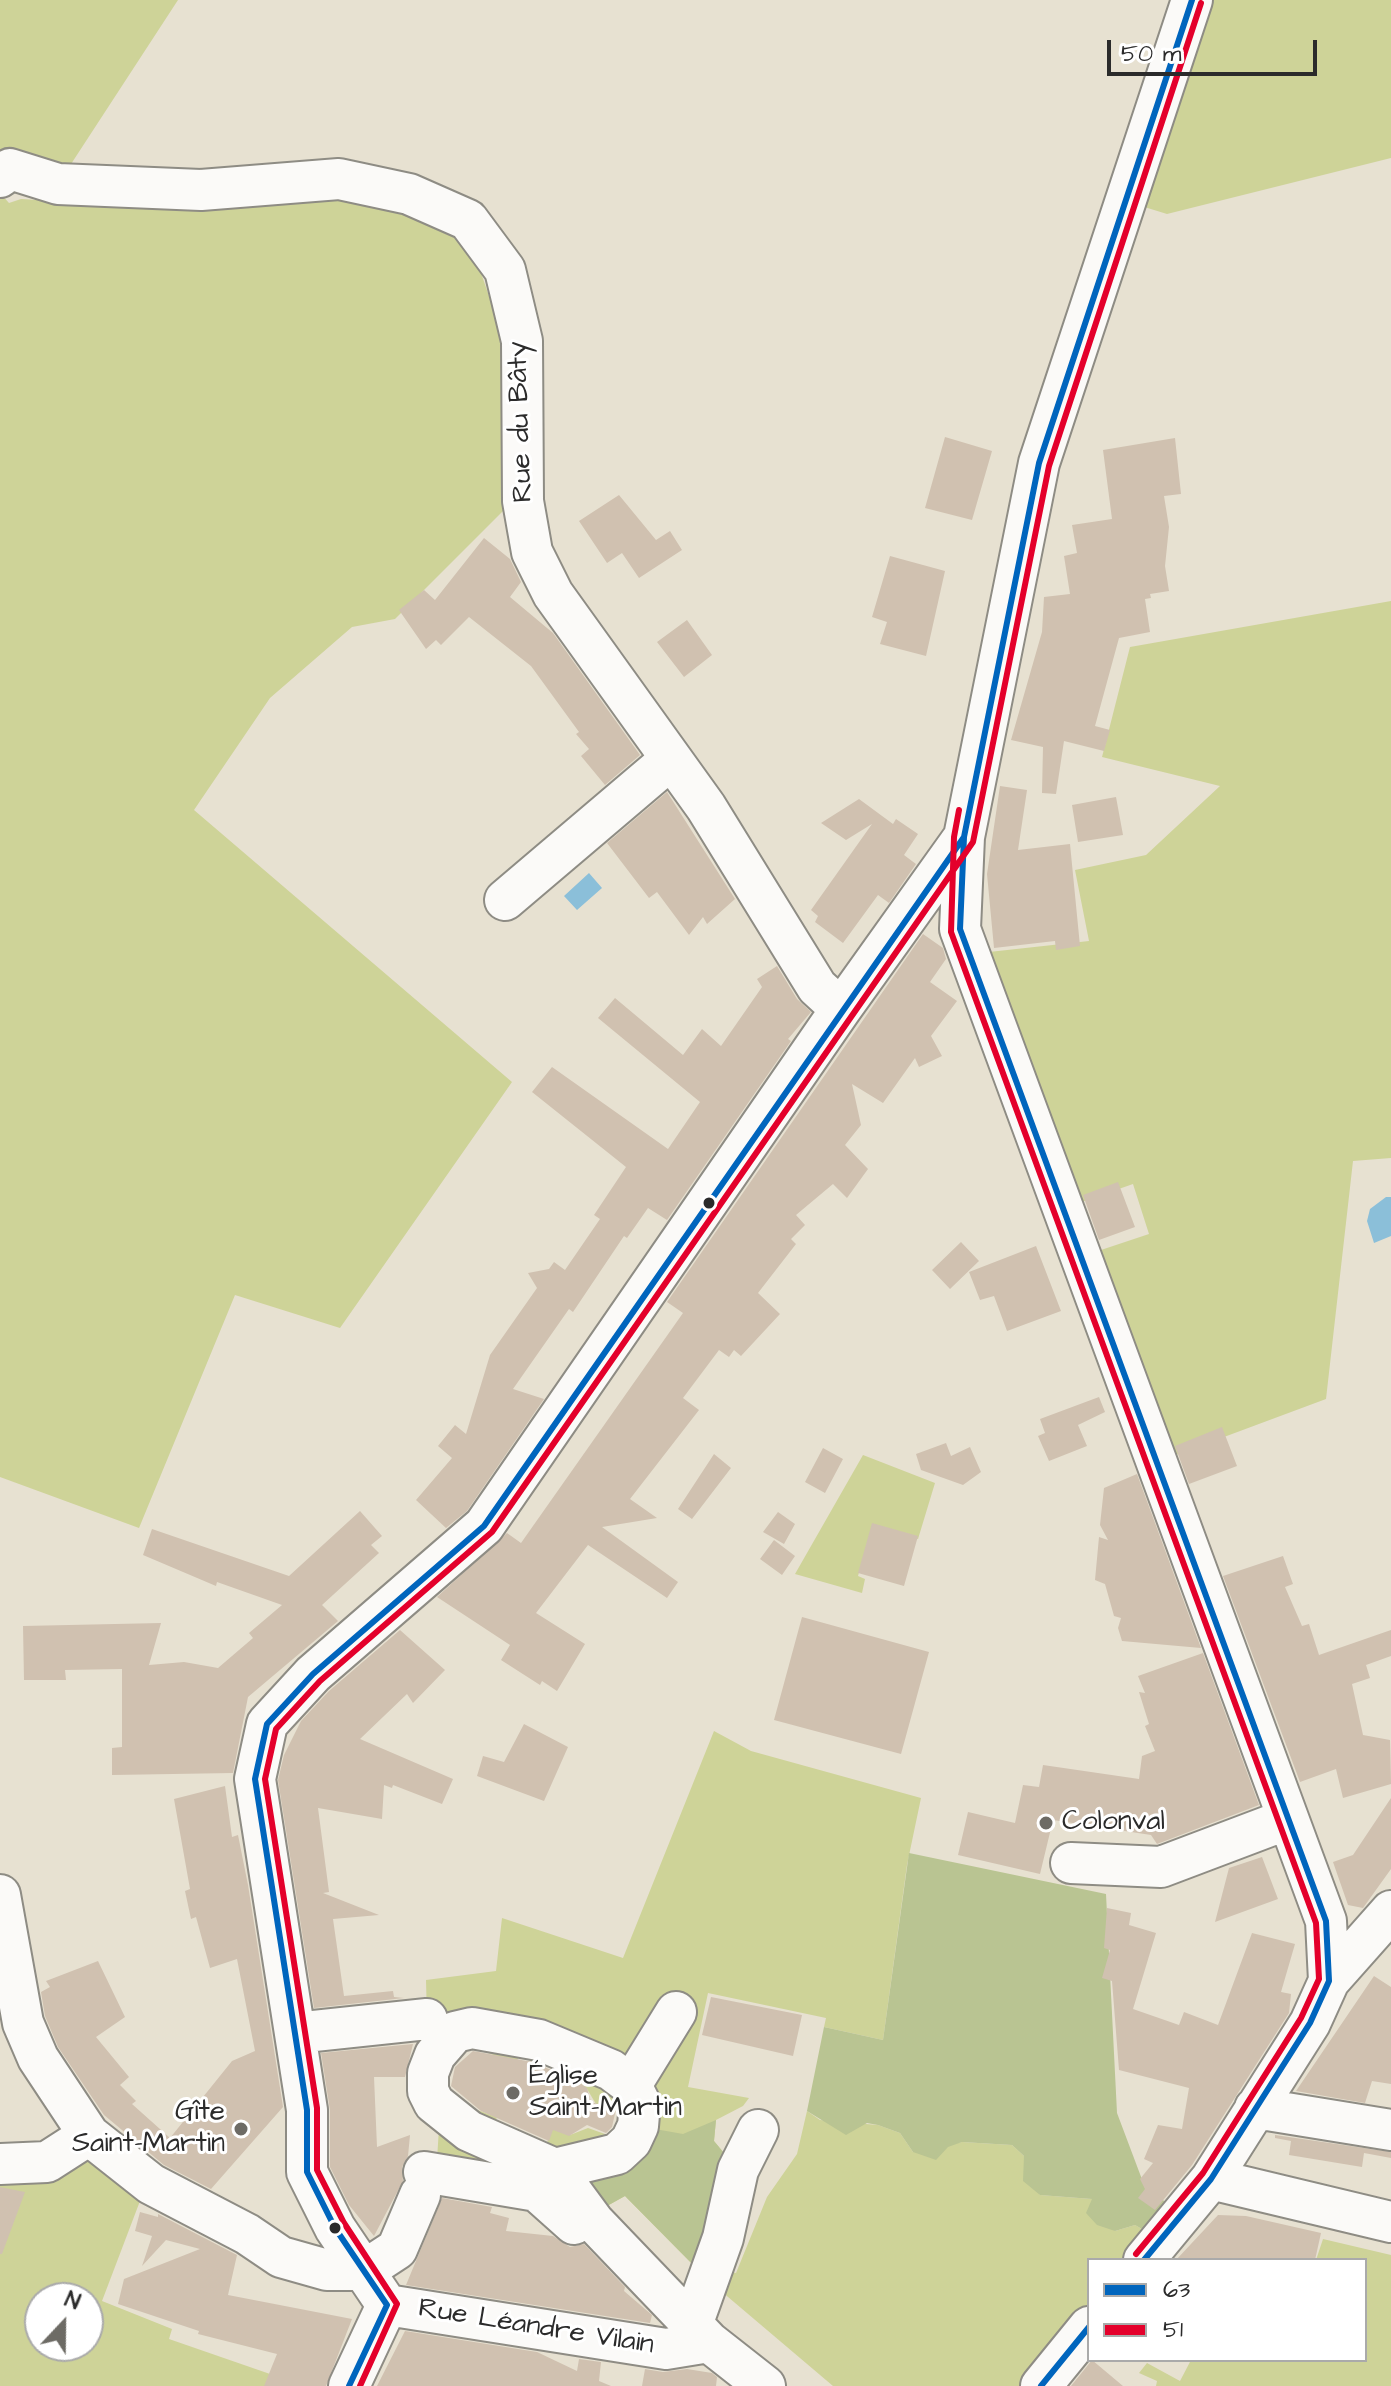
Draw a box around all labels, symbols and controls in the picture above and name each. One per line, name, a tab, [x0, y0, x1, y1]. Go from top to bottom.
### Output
scale bar	[1111, 24, 1321, 74]
text: 50 m	[1121, 37, 1181, 71]
street label: Rue du Bâty	[502, 341, 542, 503]
unlabelled marker	[701, 1195, 717, 1211]
place label: Colonval	[1062, 1806, 1165, 1840]
marker: Colonval	[1037, 1814, 1055, 1832]
place label: Église Saint-Martin	[529, 2060, 682, 2126]
marker: Église Saint-Martin	[504, 2084, 522, 2102]
place label: Gîte Saint-Martin	[72, 2096, 225, 2162]
marker: Gîte Saint-Martin	[232, 2120, 250, 2138]
unlabelled marker	[327, 2220, 343, 2236]
legend	[1087, 2258, 1367, 2362]
text: 63	[1163, 2273, 1190, 2307]
north arrow	[24, 2282, 104, 2362]
text: N	[60, 2284, 85, 2318]
street label: Rue Léandre Vilain	[416, 2293, 656, 2363]
text: 51	[1163, 2313, 1183, 2347]

